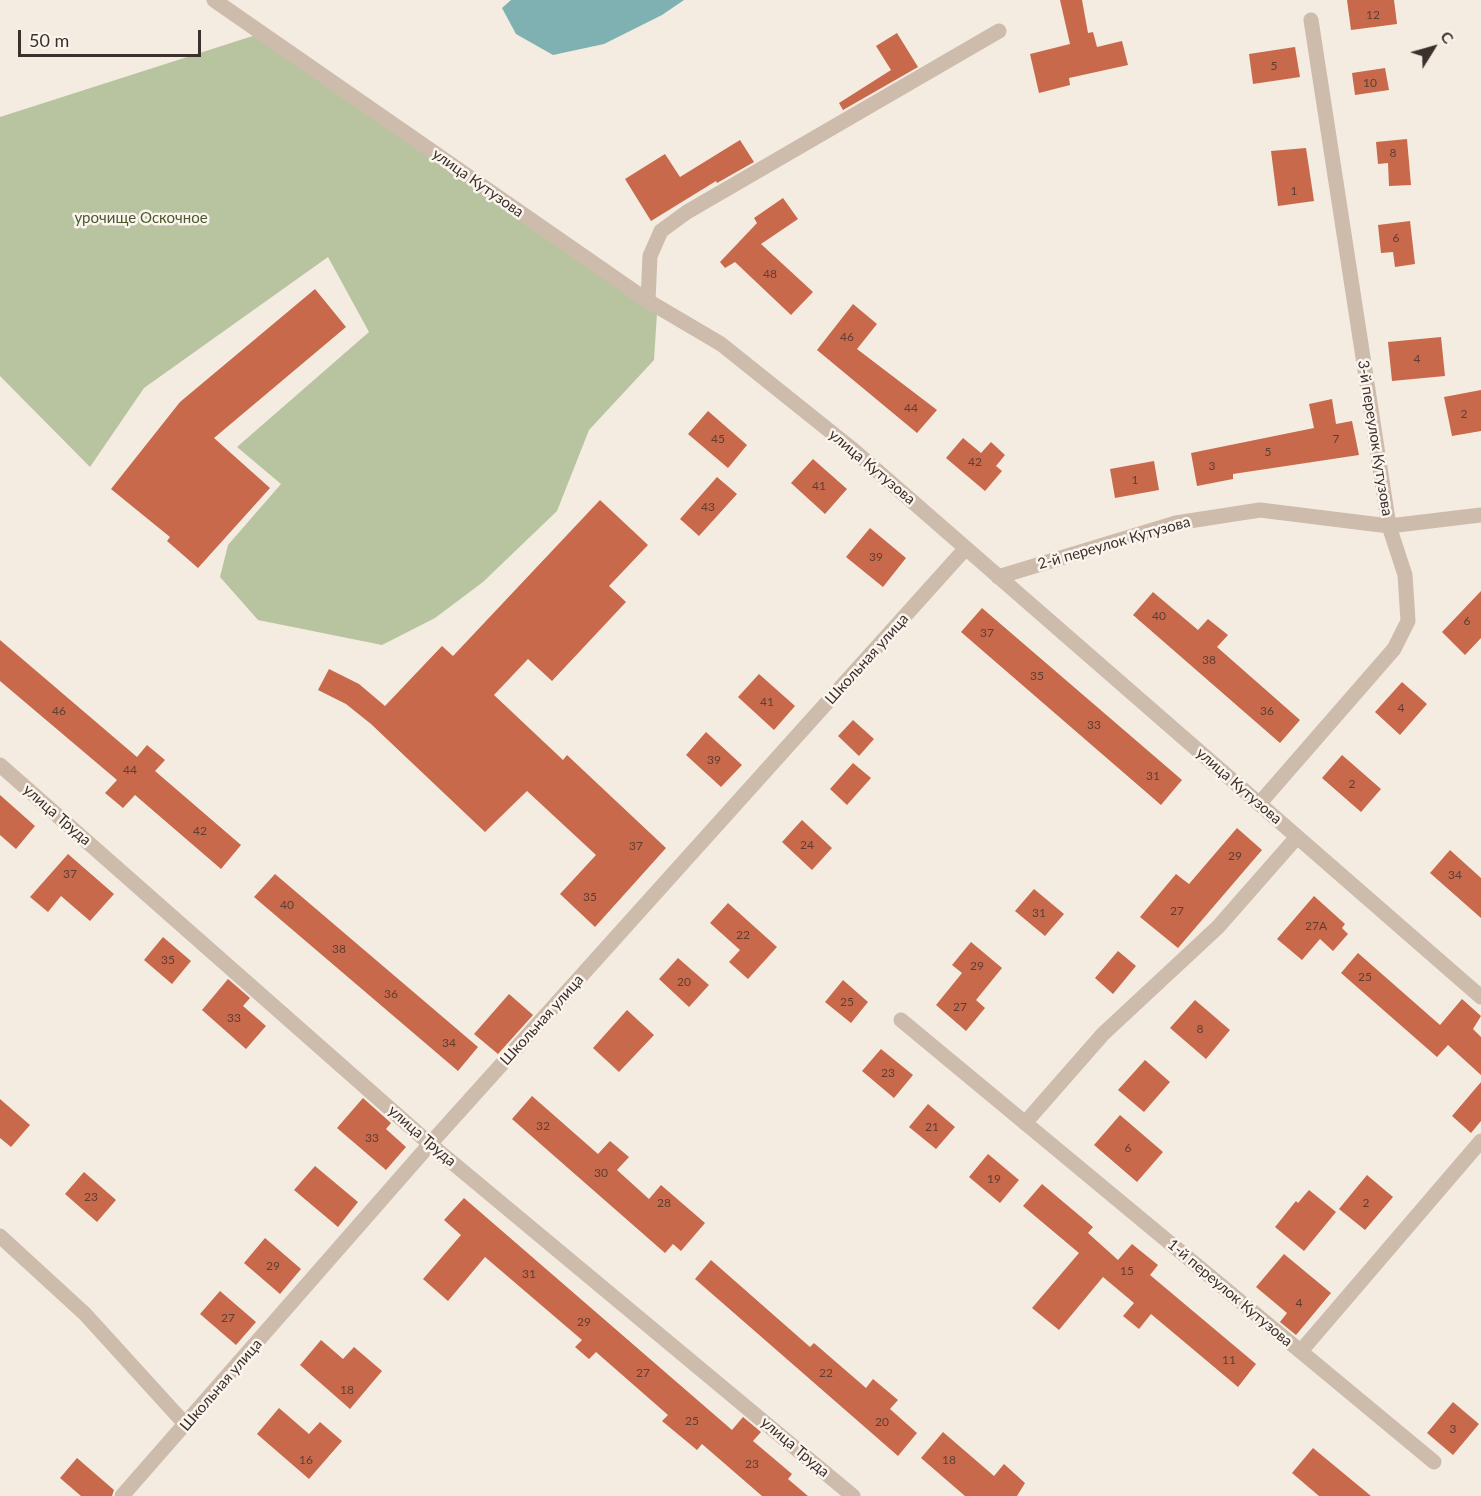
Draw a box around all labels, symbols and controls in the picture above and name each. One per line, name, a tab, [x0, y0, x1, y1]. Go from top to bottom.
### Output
house number: 12	[1366, 8, 1380, 22]
scale bar	[21, 18, 204, 56]
north arrow	[1403, 18, 1463, 78]
text: С	[1437, 27, 1459, 47]
text: 50 m	[29, 29, 69, 51]
house number: 5	[1271, 59, 1277, 73]
house number: 10	[1363, 76, 1377, 90]
street label: улица Кутузова	[429, 145, 527, 221]
house number: 8	[1390, 146, 1396, 160]
house number: 1	[1291, 184, 1297, 198]
park label: урочище Оскочное	[74, 209, 208, 227]
house number: 6	[1393, 231, 1399, 245]
house number: 48	[763, 267, 777, 281]
house number: 46	[840, 330, 854, 344]
house number: 4	[1414, 352, 1420, 366]
street label: 3-й переулок Кутузова	[1354, 359, 1396, 517]
house number: 44	[904, 401, 918, 415]
house number: 2	[1461, 407, 1467, 421]
street label: улица Кутузова	[825, 426, 919, 508]
house number: 45	[711, 432, 725, 446]
house number: 7	[1333, 432, 1339, 446]
house number: 5	[1265, 445, 1271, 459]
house number: 42	[968, 455, 982, 469]
house number: 3	[1209, 459, 1215, 473]
house number: 1	[1132, 473, 1138, 487]
house number: 41	[812, 479, 826, 493]
house number: 43	[701, 500, 715, 514]
street label: 2-й переулок Кутузова	[1036, 513, 1192, 573]
house number: 39	[869, 550, 883, 564]
house number: 40	[1152, 609, 1166, 623]
street label: Школьная улица	[822, 610, 912, 708]
house number: 6	[1464, 614, 1470, 628]
house number: 37	[980, 626, 994, 640]
house number: 38	[1202, 653, 1216, 667]
house number: 35	[1030, 669, 1044, 683]
house number: 41	[760, 695, 774, 709]
house number: 4	[1398, 701, 1404, 715]
house number: 46	[52, 704, 66, 718]
house number: 36	[1260, 704, 1274, 718]
house number: 33	[1087, 718, 1101, 732]
street label: улица Кутузова	[1193, 744, 1285, 828]
house number: 39	[707, 753, 721, 767]
house number: 44	[123, 763, 137, 777]
house number: 31	[1146, 769, 1160, 783]
house number: 2	[1349, 777, 1355, 791]
street label: улица Труда	[19, 781, 95, 849]
house number: 42	[193, 824, 207, 838]
house number: 24	[800, 838, 814, 852]
house number: 37	[629, 839, 643, 853]
house number: 29	[1228, 849, 1242, 863]
house number: 37	[63, 867, 77, 881]
house number: 34	[1448, 868, 1462, 882]
house number: 35	[583, 890, 597, 904]
house number: 40	[280, 898, 294, 912]
house number: 27	[1170, 904, 1184, 918]
house number: 31	[1032, 906, 1046, 920]
house number: 27А	[1305, 919, 1327, 933]
house number: 22	[736, 928, 750, 942]
house number: 38	[332, 942, 346, 956]
house number: 35	[161, 953, 175, 967]
house number: 29	[970, 959, 984, 973]
house number: 25	[1358, 970, 1372, 984]
street label: Школьная улица	[497, 971, 587, 1069]
house number: 20	[677, 975, 691, 989]
house number: 36	[384, 987, 398, 1001]
house number: 25	[840, 995, 854, 1009]
house number: 27	[953, 1000, 967, 1014]
house number: 33	[227, 1011, 241, 1025]
house number: 8	[1197, 1022, 1203, 1036]
house number: 34	[442, 1036, 456, 1050]
house number: 23	[881, 1066, 895, 1080]
street label: улица Труда	[384, 1102, 460, 1170]
house number: 32	[536, 1119, 550, 1133]
house number: 21	[925, 1120, 939, 1134]
house number: 33	[365, 1131, 379, 1145]
house number: 6	[1125, 1141, 1131, 1155]
house number: 30	[594, 1166, 608, 1180]
house number: 19	[987, 1172, 1001, 1186]
house number: 23	[84, 1190, 98, 1204]
house number: 28	[657, 1196, 671, 1210]
house number: 2	[1363, 1196, 1369, 1210]
street label: 1-й переулок Кутузова	[1164, 1235, 1296, 1351]
house number: 29	[266, 1259, 280, 1273]
house number: 15	[1120, 1264, 1134, 1278]
house number: 31	[522, 1267, 536, 1281]
house number: 4	[1296, 1296, 1302, 1310]
house number: 27	[221, 1311, 235, 1325]
house number: 29	[577, 1315, 591, 1329]
street label: Школьная улица	[176, 1335, 266, 1435]
house number: 11	[1222, 1353, 1236, 1367]
house number: 27	[636, 1366, 650, 1380]
house number: 22	[819, 1366, 833, 1380]
house number: 18	[340, 1383, 354, 1397]
street label: улица Труда	[757, 1413, 833, 1481]
house number: 25	[685, 1414, 699, 1428]
house number: 20	[875, 1415, 889, 1429]
house number: 3	[1450, 1422, 1456, 1436]
house number: 16	[299, 1453, 313, 1467]
house number: 18	[942, 1453, 956, 1467]
house number: 23	[745, 1457, 759, 1471]

